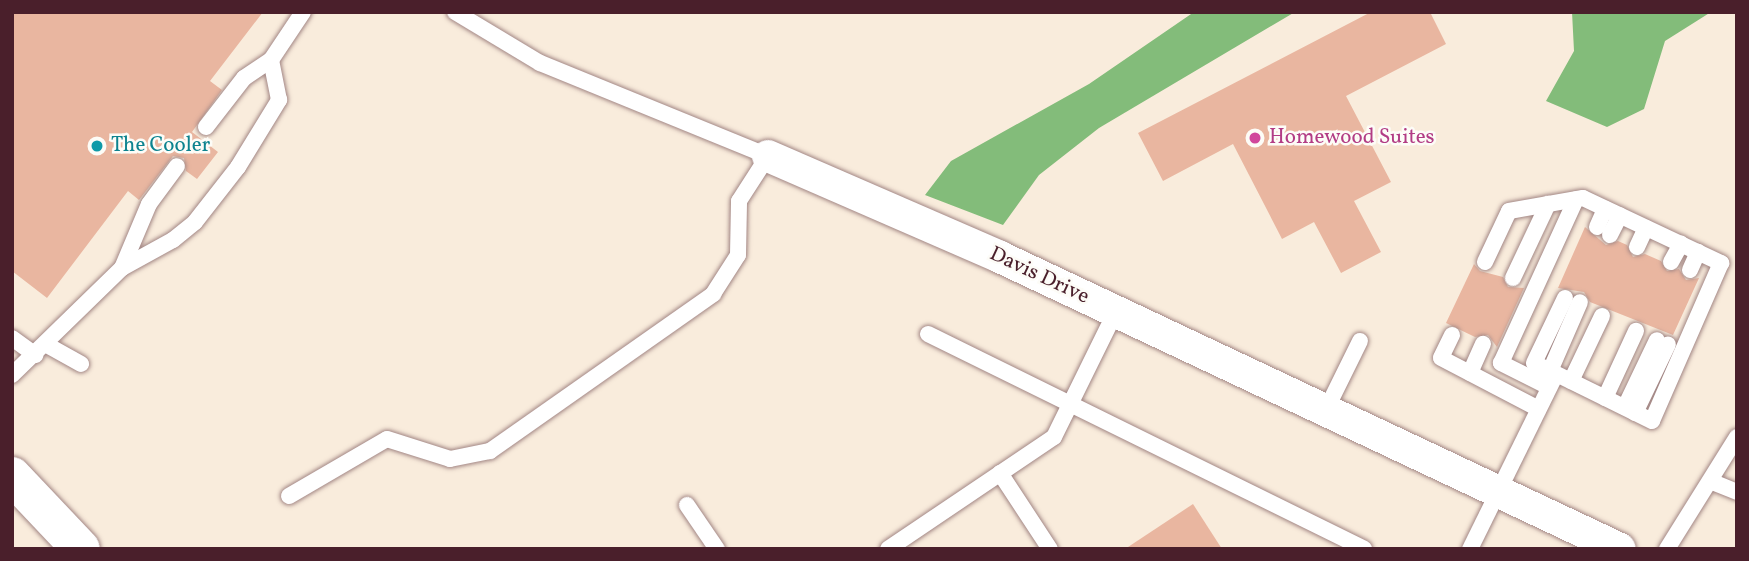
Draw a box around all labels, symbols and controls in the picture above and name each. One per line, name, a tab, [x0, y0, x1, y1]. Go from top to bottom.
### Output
place label: Homewood Suites	[1269, 125, 1435, 151]
marker: Homewood Suites	[1247, 130, 1263, 146]
place label: The Cooler	[111, 133, 210, 159]
marker: The Cooler	[89, 138, 105, 154]
street label: Davis Drive	[985, 242, 1093, 310]

